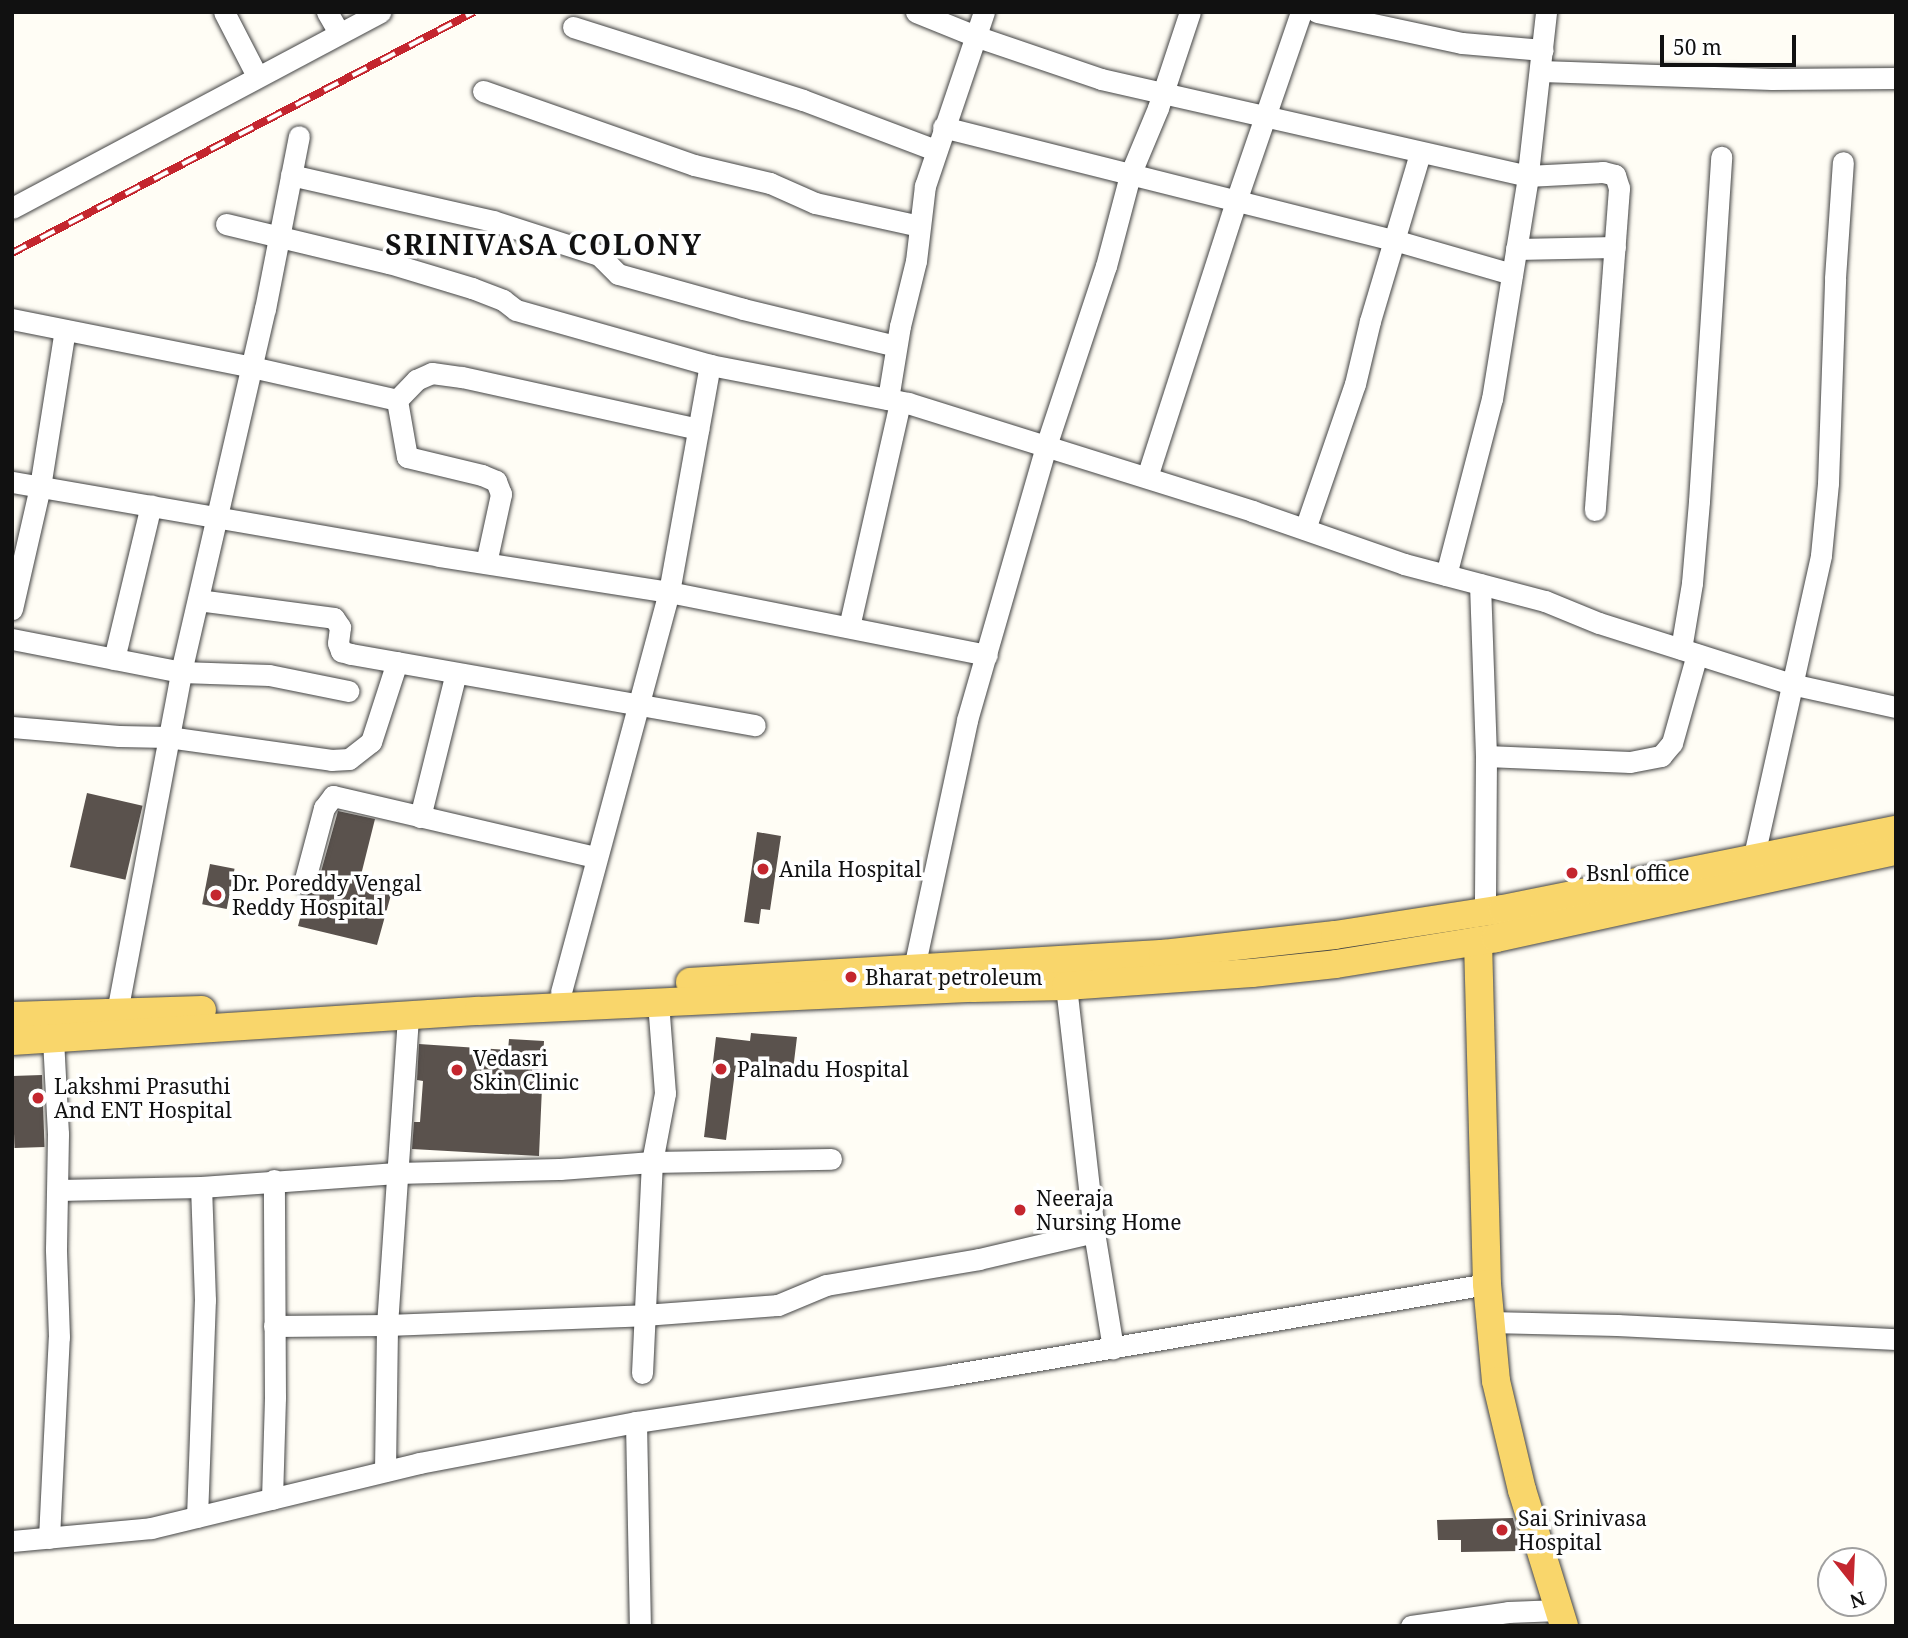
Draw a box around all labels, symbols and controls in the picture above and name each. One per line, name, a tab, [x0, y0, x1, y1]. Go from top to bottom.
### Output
scale bar	[1663, 21, 1800, 65]
text: 50 m	[1673, 33, 1722, 61]
district label: SRINIVASA COLONY	[387, 227, 701, 261]
place label: Anila Hospital	[779, 856, 921, 882]
marker: Anila Hospital	[753, 859, 773, 879]
place label: Bsnl office	[1586, 860, 1689, 886]
marker: Bsnl office	[1564, 865, 1580, 881]
place label: Dr. Poreddy Vengal Reddy Hospital	[232, 870, 422, 920]
marker: Dr. Poreddy Vengal Reddy Hospital	[206, 885, 226, 905]
place label: Bharat petroleum	[865, 964, 1042, 990]
marker: Bharat petroleum	[843, 969, 859, 985]
place label: Vedasri Skin Clinic	[473, 1045, 579, 1095]
place label: Palnadu Hospital	[737, 1056, 909, 1082]
marker: Palnadu Hospital	[711, 1059, 731, 1079]
marker: Vedasri Skin Clinic	[447, 1060, 467, 1080]
place label: Lakshmi Prasuthi And ENT Hospital	[54, 1073, 232, 1123]
marker: Lakshmi Prasuthi And ENT Hospital	[28, 1088, 48, 1108]
place label: Neeraja Nursing Home	[1036, 1185, 1182, 1235]
marker: Neeraja Nursing Home	[1010, 1200, 1030, 1220]
place label: Sai Srinivasa Hospital	[1518, 1505, 1647, 1555]
marker: Sai Srinivasa Hospital	[1492, 1520, 1512, 1540]
north arrow	[1817, 1547, 1887, 1617]
text: N	[1847, 1585, 1869, 1615]

